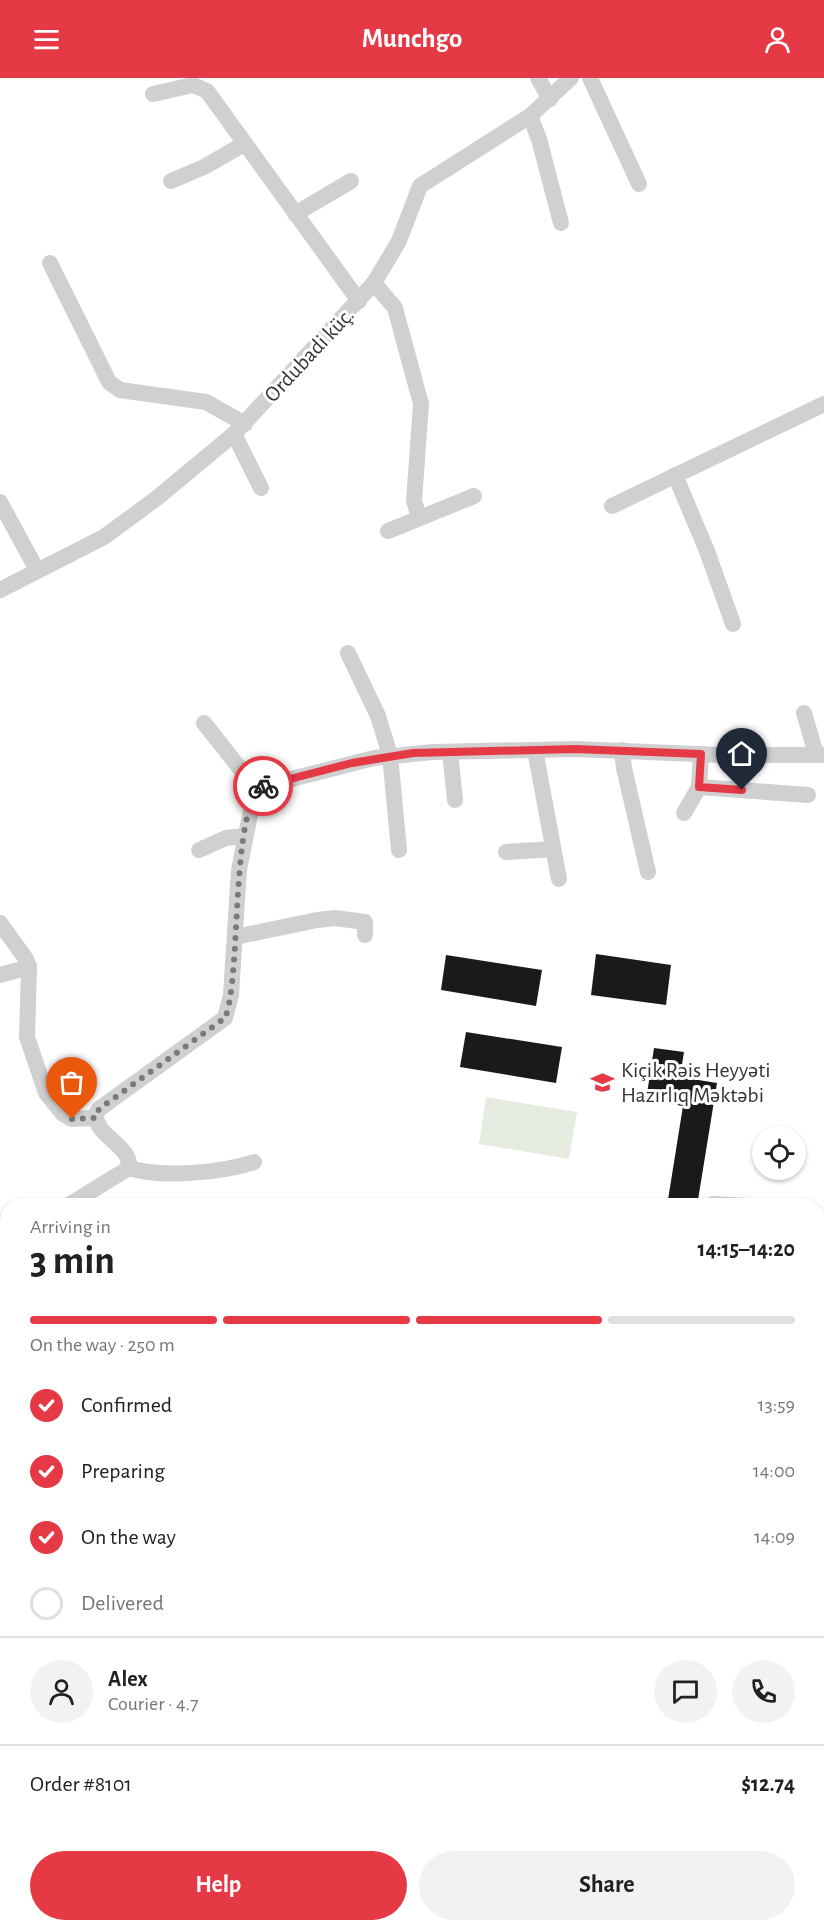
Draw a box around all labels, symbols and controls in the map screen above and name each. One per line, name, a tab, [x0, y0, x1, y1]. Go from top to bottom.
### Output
icon: menu	[30, 23, 63, 56]
icon: person	[761, 23, 794, 56]
text: Munchgo	[362, 25, 462, 52]
street label: Ordubadi küç.	[260, 304, 358, 406]
pin	[716, 728, 767, 790]
icon: home	[725, 737, 758, 770]
courier	[233, 756, 293, 816]
icon: bike	[247, 770, 280, 803]
pin	[46, 1057, 97, 1119]
place label: Kiçik Rəis Heyyəti Hazırlıq Məktəbi	[621, 1059, 771, 1106]
icon: bag	[55, 1066, 88, 1099]
school or university icon: Kiçik Rəis Heyyəti Hazırlıq Məktəbi	[590, 1070, 616, 1096]
map controls	[752, 1126, 806, 1180]
button: locate	[752, 1126, 806, 1180]
text: Arriving in	[30, 1217, 111, 1237]
text: 14:15–14:20	[698, 1238, 795, 1260]
text: 3 min	[30, 1242, 115, 1281]
text: On the way · 250 m	[30, 1335, 175, 1355]
icon: check	[30, 1389, 63, 1422]
text: Confirmed	[81, 1394, 172, 1416]
text: 13:59	[758, 1395, 795, 1415]
icon: check	[30, 1455, 63, 1488]
text: Preparing	[81, 1460, 165, 1482]
text: 14:00	[753, 1461, 795, 1481]
icon: check	[30, 1521, 63, 1554]
text: On the way	[81, 1526, 176, 1548]
text: 14:09	[754, 1527, 795, 1547]
text: Delivered	[81, 1592, 164, 1614]
button: person	[30, 1660, 93, 1723]
button: chat	[654, 1660, 717, 1723]
button: phone	[732, 1660, 795, 1723]
text: Alex	[108, 1668, 148, 1690]
text: Courier · 4.7	[108, 1694, 199, 1714]
text: Order #8101	[30, 1773, 132, 1795]
text: $12.74	[741, 1773, 795, 1795]
button: Help	[30, 1851, 407, 1920]
button: Share	[419, 1851, 795, 1920]

